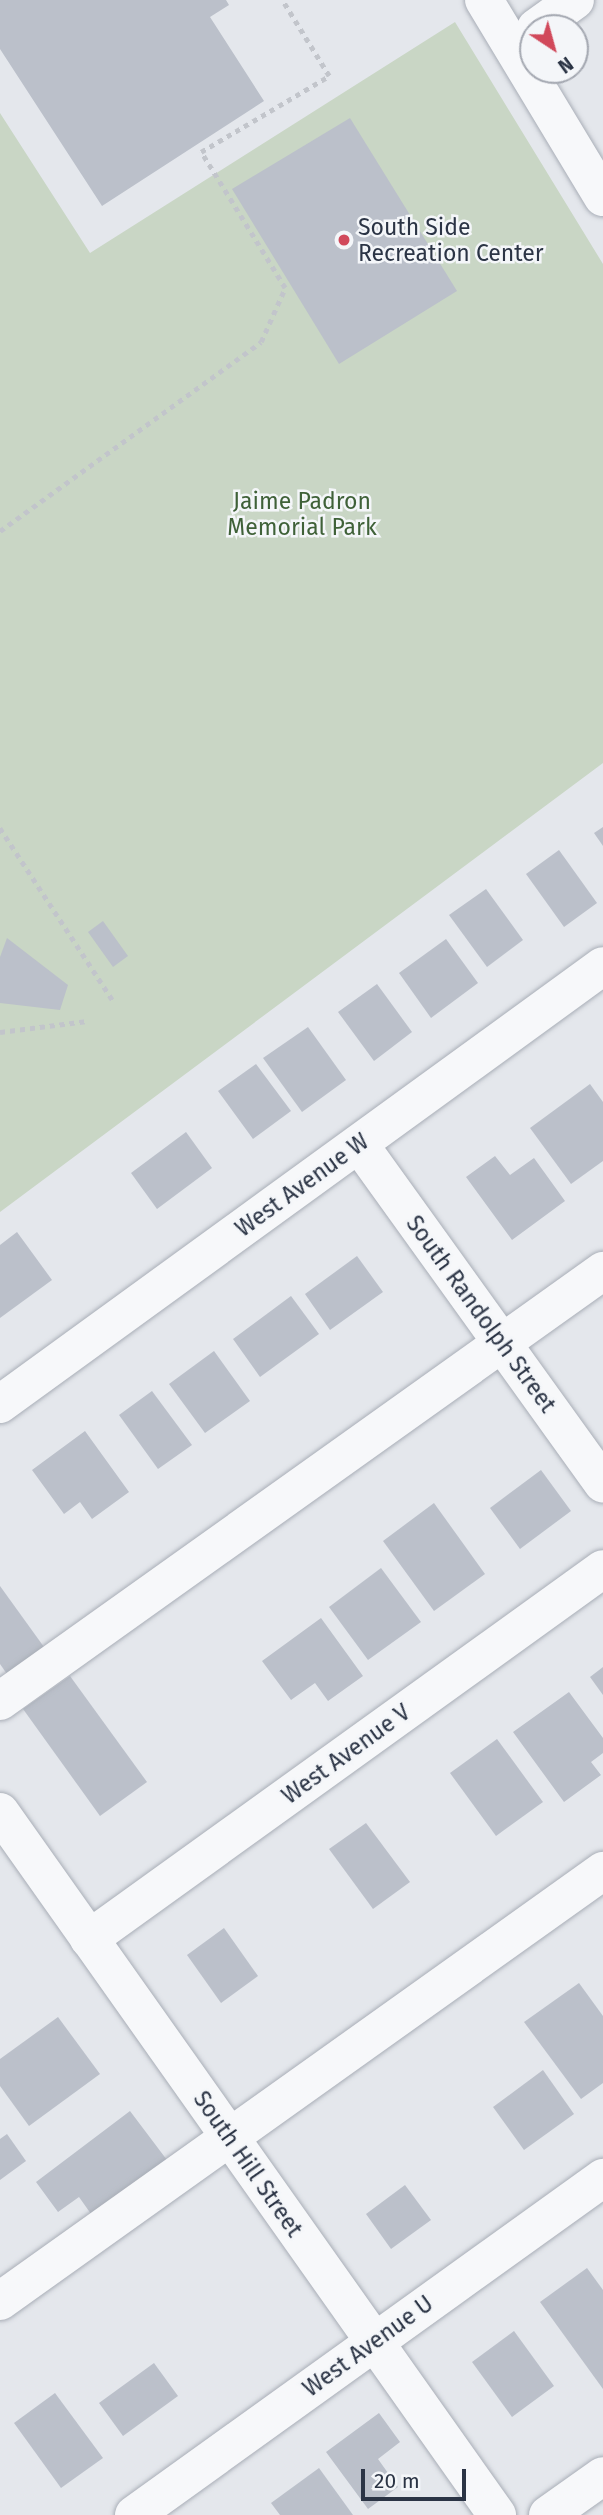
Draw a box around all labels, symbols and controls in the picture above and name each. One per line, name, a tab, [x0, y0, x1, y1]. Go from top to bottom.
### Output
north arrow	[519, 14, 589, 84]
text: N	[554, 52, 577, 78]
place label: South Side Recreation Center	[358, 213, 544, 267]
marker: South Side Recreation Center	[336, 232, 352, 248]
park label: Jaime Padron Memorial Park	[227, 487, 377, 541]
street label: West Avenue W	[230, 1127, 374, 1243]
street label: South Randolph Street	[400, 1210, 562, 1418]
street label: West Avenue V	[277, 1698, 415, 1810]
street label: South Hill Street	[188, 2086, 308, 2242]
street label: West Avenue U	[298, 2290, 438, 2402]
scale bar	[365, 2456, 470, 2500]
text: 20 m	[374, 2468, 420, 2494]

